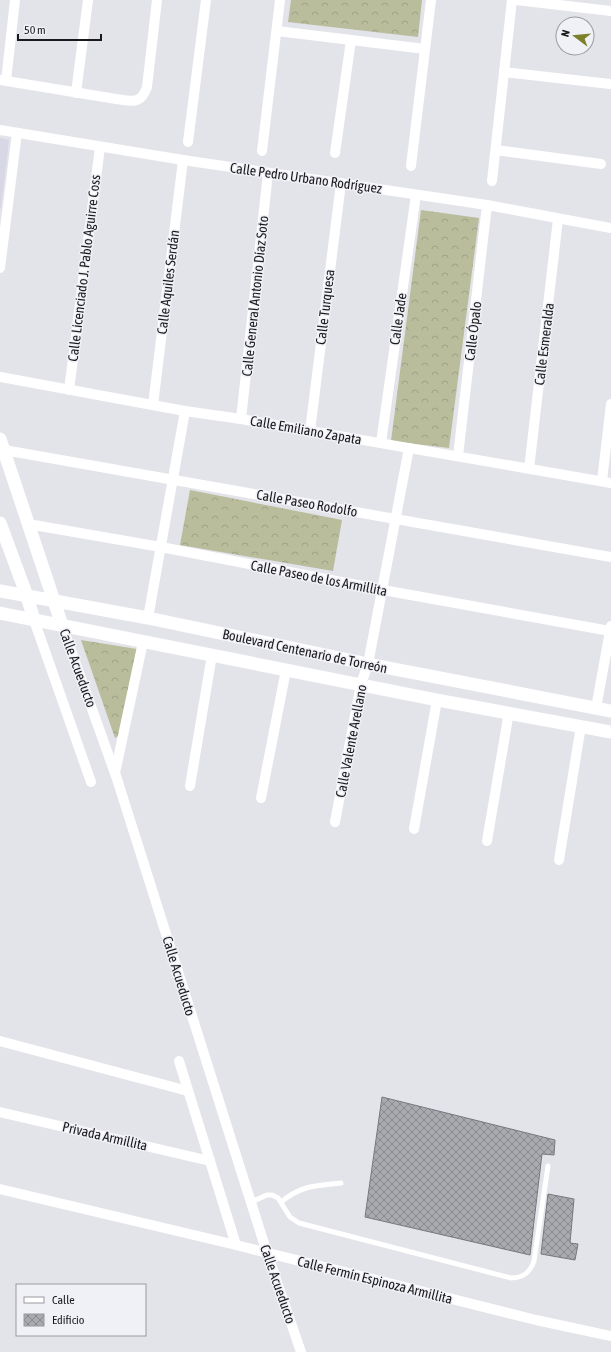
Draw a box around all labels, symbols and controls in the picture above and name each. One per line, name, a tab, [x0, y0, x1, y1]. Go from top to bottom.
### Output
scale bar	[18, 16, 101, 42]
north arrow	[555, 16, 595, 56]
text: 50 m	[24, 23, 46, 37]
text: N	[559, 28, 572, 38]
street label: Calle Pedro Urbano Rodríguez	[229, 159, 383, 197]
street label: Calle Licenciado J. Pablo Aguirre Coss	[65, 174, 103, 362]
street label: Calle General Antonio Díaz Soto	[239, 215, 271, 377]
street label: Calle Aquiles Serdán	[154, 229, 182, 335]
street label: Calle Turquesa	[312, 268, 338, 346]
street label: Calle Jade	[386, 292, 410, 346]
street label: Calle Ópalo	[461, 300, 485, 362]
street label: Calle Esmeralda	[531, 302, 557, 386]
street label: Calle Emiliano Zapata	[249, 412, 363, 448]
street label: Calle Paseo Rodolfo	[255, 486, 359, 520]
street label: Calle Paseo de los Armillita	[249, 557, 389, 599]
street label: Calle Acueducto	[56, 626, 100, 710]
street label: Boulevard Centenario de Torreón	[221, 626, 389, 676]
street label: Calle Valente Arellano	[332, 683, 370, 799]
street label: Calle Acueducto	[159, 934, 199, 1018]
street label: Privada Armillita	[61, 1118, 149, 1154]
street label: Calle Acueducto	[257, 1242, 299, 1326]
street label: Calle Fermín Espinoza Armillita	[296, 1253, 454, 1307]
legend	[16, 1284, 146, 1336]
text: Calle	[52, 1293, 75, 1307]
text: Edificio	[52, 1313, 85, 1327]

